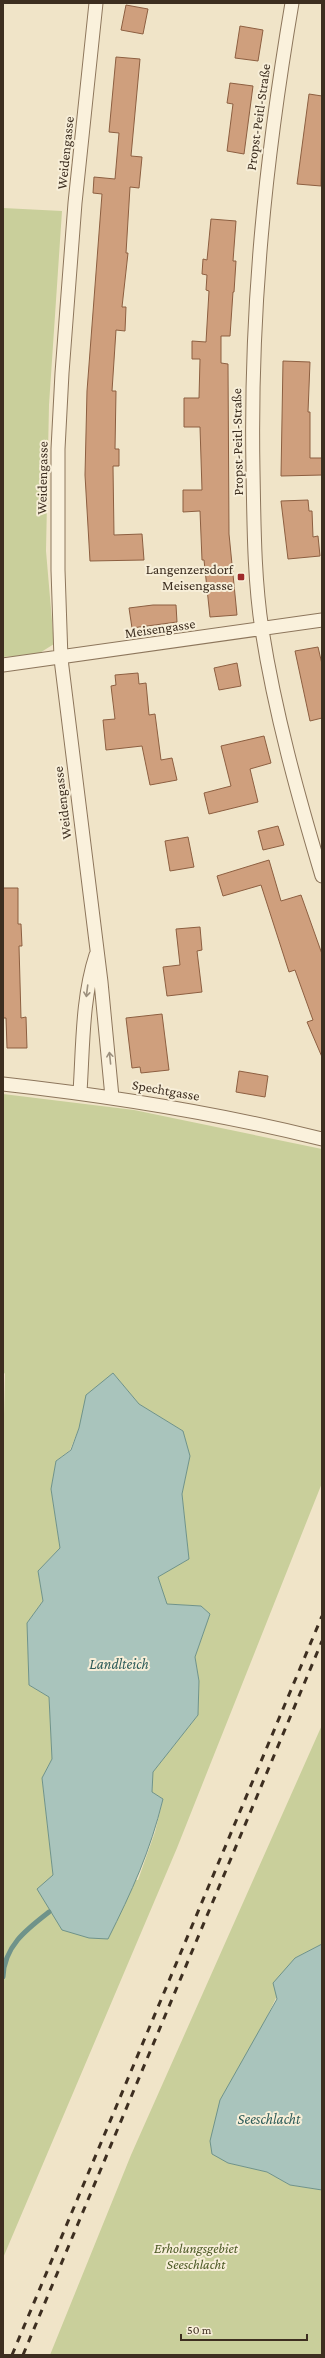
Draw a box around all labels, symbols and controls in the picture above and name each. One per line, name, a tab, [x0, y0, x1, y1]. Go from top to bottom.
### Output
street label: Propst-Peitl-Straße	[243, 63, 273, 171]
street label: Weidengasse	[53, 116, 77, 190]
street label: Propst-Peitl-Straße	[228, 388, 246, 496]
street label: Weidengasse	[33, 441, 51, 515]
place label: Langenzersdorf Meisengasse	[146, 561, 234, 593]
marker: Langenzersdorf Meisengasse	[236, 572, 246, 582]
street label: Meisengasse	[124, 615, 196, 641]
street label: Weidengasse	[50, 766, 74, 840]
one-way arrow	[84, 984, 91, 997]
one-way arrow	[106, 1052, 114, 1065]
street label: Spechtgasse	[131, 1076, 201, 1104]
water label: Landlteich	[89, 1656, 149, 1672]
water label: Seeschlacht	[237, 2111, 301, 2127]
park label: Erholungsgebiet Seeschlacht	[154, 2240, 239, 2272]
scale bar	[181, 2316, 307, 2342]
text: 50 m	[187, 2323, 212, 2337]

